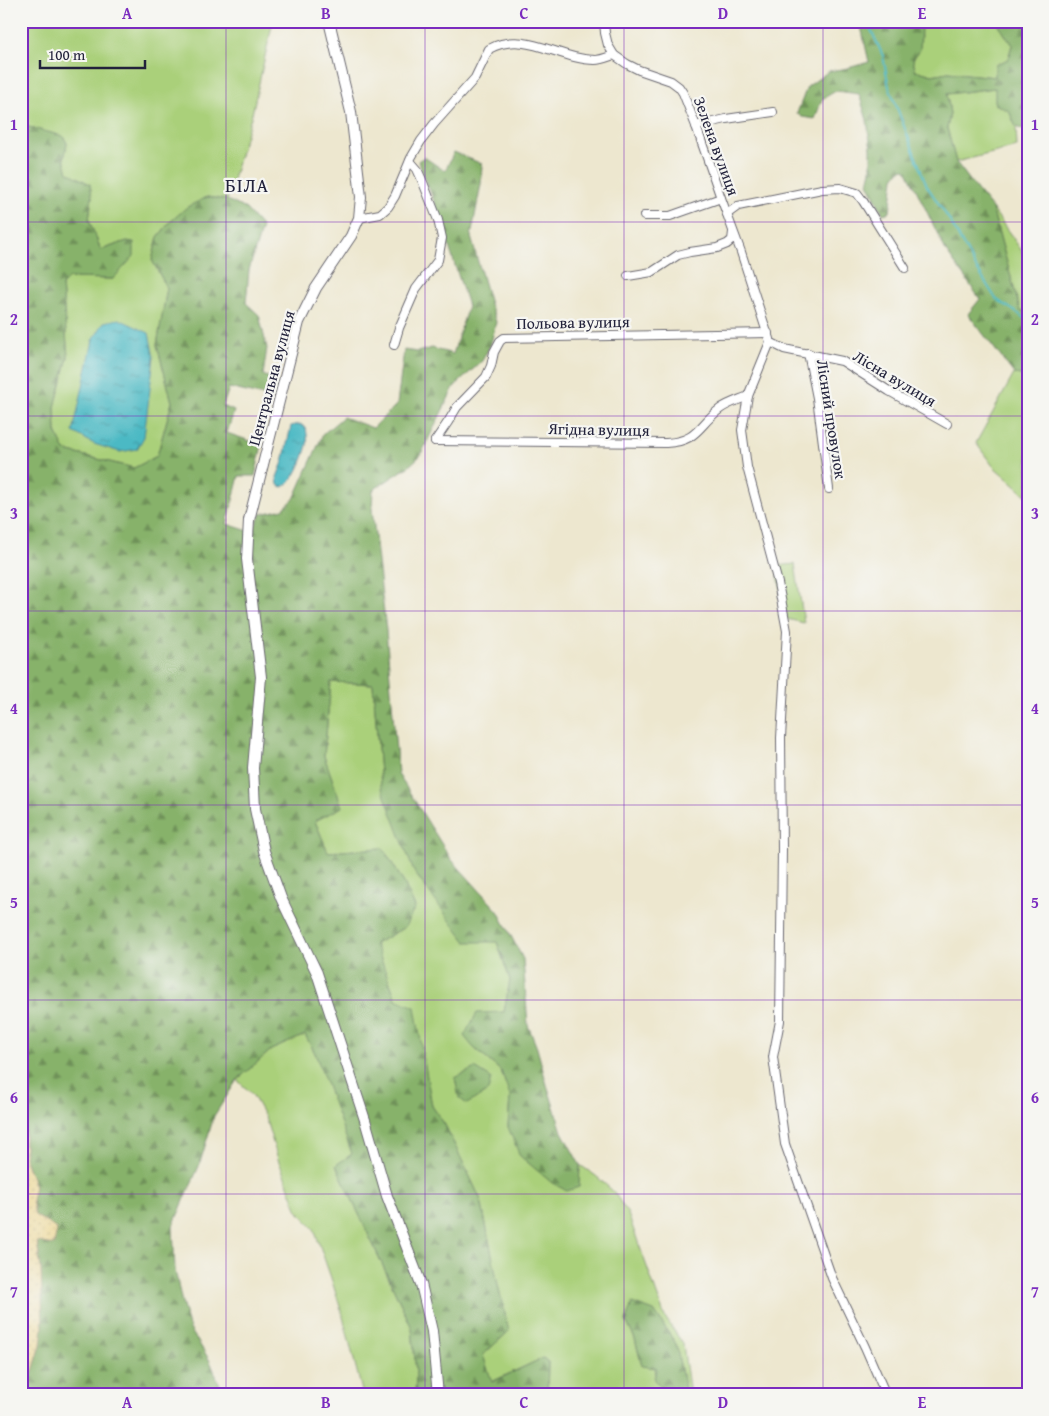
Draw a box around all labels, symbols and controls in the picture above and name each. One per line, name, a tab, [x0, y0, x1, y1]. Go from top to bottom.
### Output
text: A	[122, 1, 133, 25]
text: B	[321, 1, 331, 25]
text: C	[519, 1, 529, 25]
text: D	[718, 1, 728, 25]
text: E	[918, 1, 927, 25]
scale bar	[40, 38, 145, 70]
text: 100 m	[48, 44, 86, 65]
street label: Зелена вулиця	[688, 93, 746, 199]
text: 1	[10, 112, 18, 136]
text: 1	[1031, 112, 1039, 136]
district label: БІЛА	[225, 171, 269, 199]
text: 2	[10, 307, 18, 331]
text: 2	[1031, 307, 1039, 331]
street label: Центральна вулиця	[241, 308, 301, 448]
street label: Польова вулиця	[516, 309, 630, 335]
street label: Лісна вулиця	[849, 344, 941, 412]
street label: Лісний провулок	[811, 358, 853, 481]
street label: Ягідна вулиця	[547, 416, 650, 442]
text: 3	[10, 501, 18, 525]
text: 3	[1031, 501, 1039, 525]
text: 4	[10, 696, 18, 720]
text: 4	[1031, 696, 1039, 720]
text: 5	[10, 890, 18, 914]
text: 5	[1031, 890, 1039, 914]
text: 6	[10, 1085, 18, 1109]
text: 6	[1031, 1085, 1039, 1109]
text: 7	[10, 1279, 18, 1303]
text: 7	[1031, 1279, 1039, 1303]
text: A	[122, 1390, 133, 1414]
text: B	[321, 1390, 331, 1414]
text: C	[519, 1390, 529, 1414]
text: D	[718, 1390, 728, 1414]
text: E	[918, 1390, 927, 1414]

